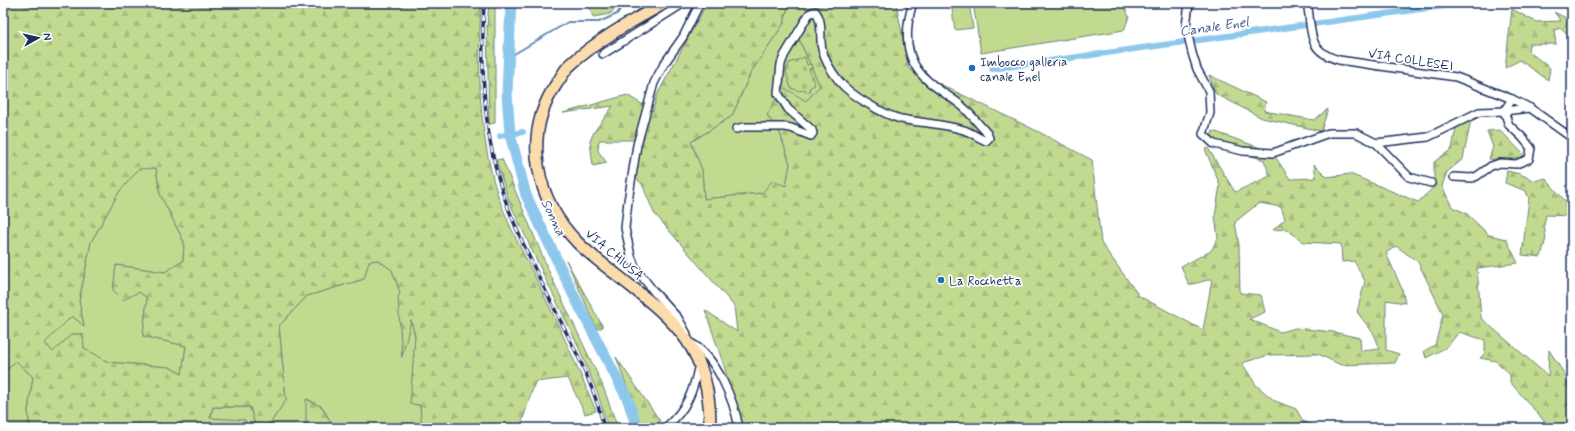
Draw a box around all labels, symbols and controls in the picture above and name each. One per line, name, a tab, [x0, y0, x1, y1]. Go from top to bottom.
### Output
water label: Canale Enel	[1178, 13, 1251, 41]
north arrow	[18, 18, 58, 58]
text: N	[39, 32, 54, 41]
street label: VIA COLLESEI	[1367, 45, 1454, 76]
place label: Imbocco galleria canale Enel	[980, 54, 1067, 86]
marker: Imbocco galleria canale Enel	[967, 63, 977, 73]
water label: Sonna	[537, 196, 570, 239]
street label: VIA CHIUSA	[581, 226, 647, 284]
place label: La Rocchetta	[949, 273, 1022, 290]
marker: La Rocchetta	[936, 275, 946, 285]

